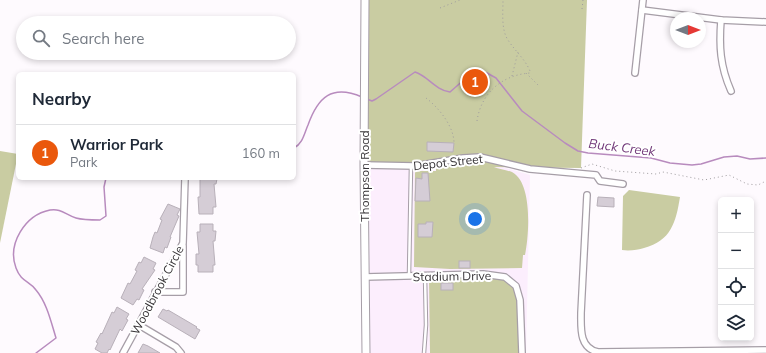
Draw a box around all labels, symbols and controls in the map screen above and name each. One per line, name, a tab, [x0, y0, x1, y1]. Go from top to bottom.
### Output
north arrow	[670, 12, 706, 48]
search box	[16, 16, 296, 60]
icon: search	[30, 27, 52, 49]
text: Search here	[62, 29, 144, 48]
pin: 1	[462, 67, 488, 97]
text: Nearby	[32, 88, 91, 109]
street label: Thompson Road	[357, 130, 372, 222]
text: Warrior Park	[70, 135, 163, 154]
water label: Buck Creek	[588, 135, 657, 159]
text: 1	[41, 145, 49, 161]
text: 160 m	[242, 145, 280, 161]
street label: Depot Street	[412, 151, 484, 173]
text: Park	[70, 154, 97, 170]
map controls	[718, 197, 754, 341]
button: +	[718, 197, 754, 233]
your location	[465, 209, 485, 229]
button: −	[718, 233, 754, 269]
street label: Woodbrook Circle	[127, 243, 187, 337]
street label: Stadium Drive	[413, 268, 491, 284]
button: locate	[718, 269, 754, 305]
button: layers	[718, 305, 754, 341]

